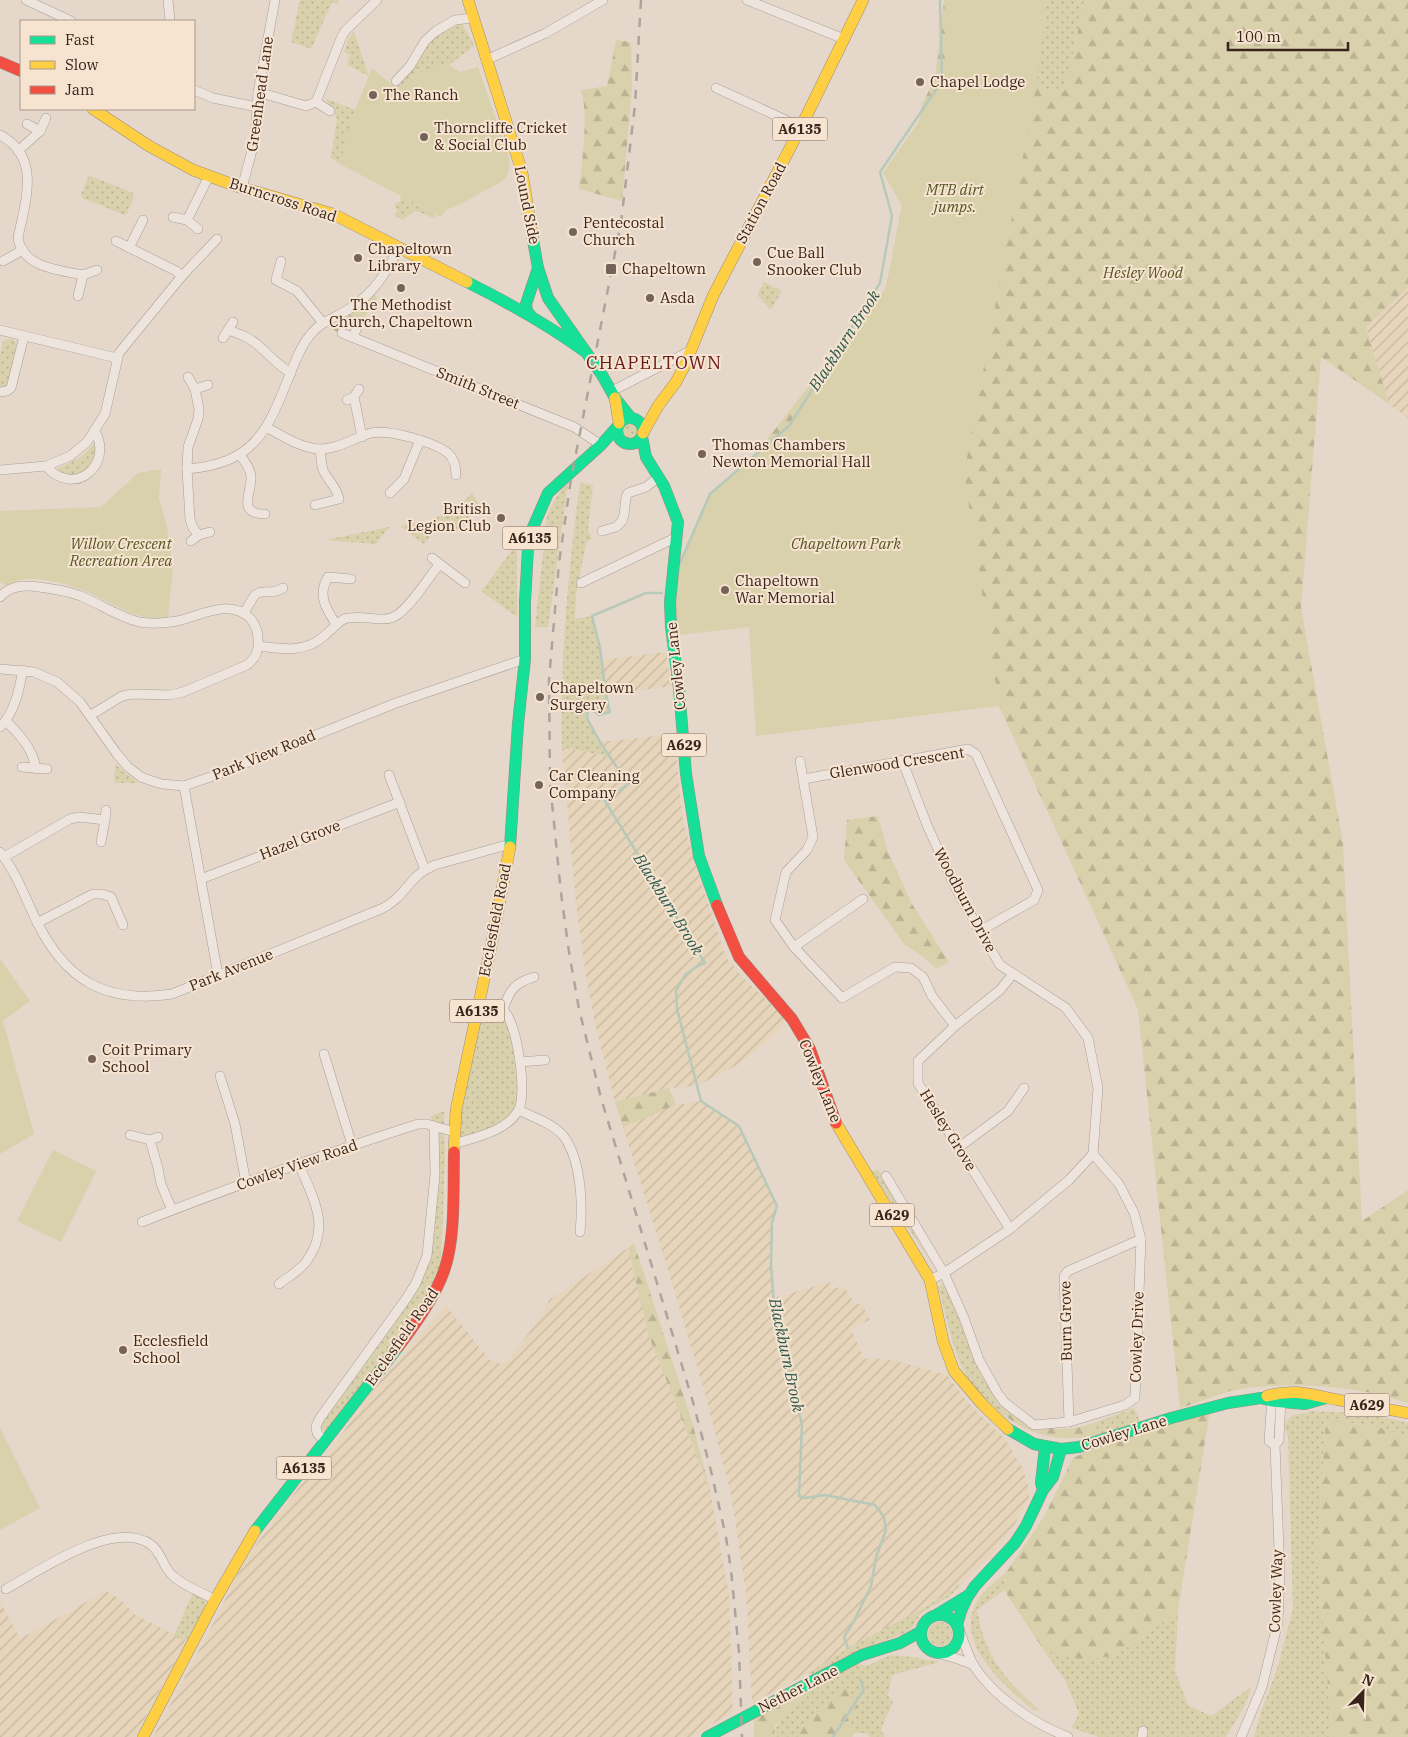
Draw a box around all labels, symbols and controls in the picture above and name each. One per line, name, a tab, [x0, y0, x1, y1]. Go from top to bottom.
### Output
legend	[20, 20, 195, 110]
scale bar	[1228, 20, 1348, 52]
text: 100 m	[1236, 27, 1281, 46]
text: Fast	[65, 30, 95, 49]
street label: Greenhead Lane	[242, 35, 277, 153]
text: Slow	[65, 55, 99, 74]
place label: Chapel Lodge	[930, 72, 1025, 91]
marker: Chapel Lodge	[914, 76, 926, 88]
text: Jam	[65, 80, 94, 99]
place label: The Ranch	[383, 85, 459, 104]
marker: The Ranch	[367, 89, 379, 101]
place label: Thorncliffe Cricket & Social Club	[434, 118, 567, 154]
road number: A6135	[772, 118, 828, 140]
marker: Thorncliffe Cricket & Social Club	[418, 131, 430, 143]
street label: Station Road	[731, 159, 790, 247]
street label: Lound Side	[511, 164, 544, 246]
street label: Burncross Road	[227, 173, 339, 226]
park label: MTB dirt jumps.	[925, 180, 985, 216]
place label: Pentecostal Church	[583, 213, 664, 249]
marker: Pentecostal Church	[567, 226, 579, 238]
place label: Chapeltown Library	[368, 239, 452, 275]
place label: Cue Ball Snooker Club	[767, 243, 862, 279]
marker: Chapeltown Library	[352, 252, 364, 264]
marker: Cue Ball Snooker Club	[751, 256, 763, 268]
place label: Chapeltown	[622, 259, 706, 278]
marker: Chapeltown	[604, 262, 618, 276]
park label: Hesley Wood	[1102, 263, 1184, 282]
marker: The Methodist Church, Chapeltown	[395, 282, 407, 294]
water label: Blackburn Brook	[803, 285, 884, 395]
place label: Asda	[660, 288, 695, 307]
marker: Asda	[644, 292, 656, 304]
place label: The Methodist Church, Chapeltown	[329, 295, 473, 331]
district label: CHAPELTOWN	[586, 351, 722, 374]
street label: Smith Street	[434, 362, 523, 413]
place label: Thomas Chambers Newton Memorial Hall	[712, 435, 871, 471]
marker: Thomas Chambers Newton Memorial Hall	[696, 448, 708, 460]
place label: British Legion Club	[407, 499, 491, 535]
marker: British Legion Club	[495, 512, 507, 524]
road number: A6135	[502, 526, 558, 550]
park label: Willow Crescent Recreation Area	[68, 534, 173, 570]
park label: Chapeltown Park	[791, 534, 901, 553]
place label: Chapeltown War Memorial	[735, 571, 835, 607]
marker: Chapeltown War Memorial	[719, 584, 731, 596]
street label: Cowley Lane	[661, 621, 690, 711]
place label: Chapeltown Surgery	[550, 678, 634, 714]
marker: Chapeltown Surgery	[534, 691, 546, 703]
street label: Park View Road	[209, 725, 318, 784]
road number: A629	[662, 734, 706, 756]
street label: Glenwood Crescent	[828, 742, 966, 783]
place label: Car Cleaning Company	[549, 766, 640, 802]
marker: Car Cleaning Company	[533, 779, 545, 791]
street label: Hazel Grove	[257, 815, 343, 864]
street label: Woodburn Drive	[930, 844, 1001, 955]
water label: Blackburn Brook	[629, 849, 709, 959]
street label: Ecclesfield Road	[474, 862, 515, 978]
street label: Park Avenue	[186, 944, 276, 995]
road number: A6135	[450, 999, 504, 1022]
street label: Cowley Lane	[795, 1036, 846, 1125]
place label: Coit Primary School	[102, 1040, 192, 1076]
marker: Coit Primary School	[86, 1053, 98, 1065]
street label: Hesley Grove	[916, 1085, 981, 1174]
street label: Cowley View Road	[234, 1135, 360, 1194]
road number: A629	[870, 1204, 914, 1226]
street label: Burn Grove	[1055, 1281, 1076, 1361]
street label: Ecclesfield Road	[361, 1284, 442, 1389]
street label: Cowley Drive	[1125, 1291, 1148, 1383]
water label: Blackburn Brook	[765, 1295, 809, 1414]
place label: Ecclesfield School	[133, 1331, 209, 1367]
marker: Ecclesfield School	[117, 1344, 129, 1356]
road number: A629	[1344, 1394, 1390, 1416]
street label: Cowley Lane	[1079, 1411, 1169, 1455]
road number: A6135	[276, 1456, 332, 1480]
street label: Cowley Way	[1265, 1549, 1286, 1633]
street label: Nether Lane	[755, 1660, 841, 1717]
north arrow	[1338, 1667, 1388, 1717]
text: N	[1359, 1670, 1377, 1690]

